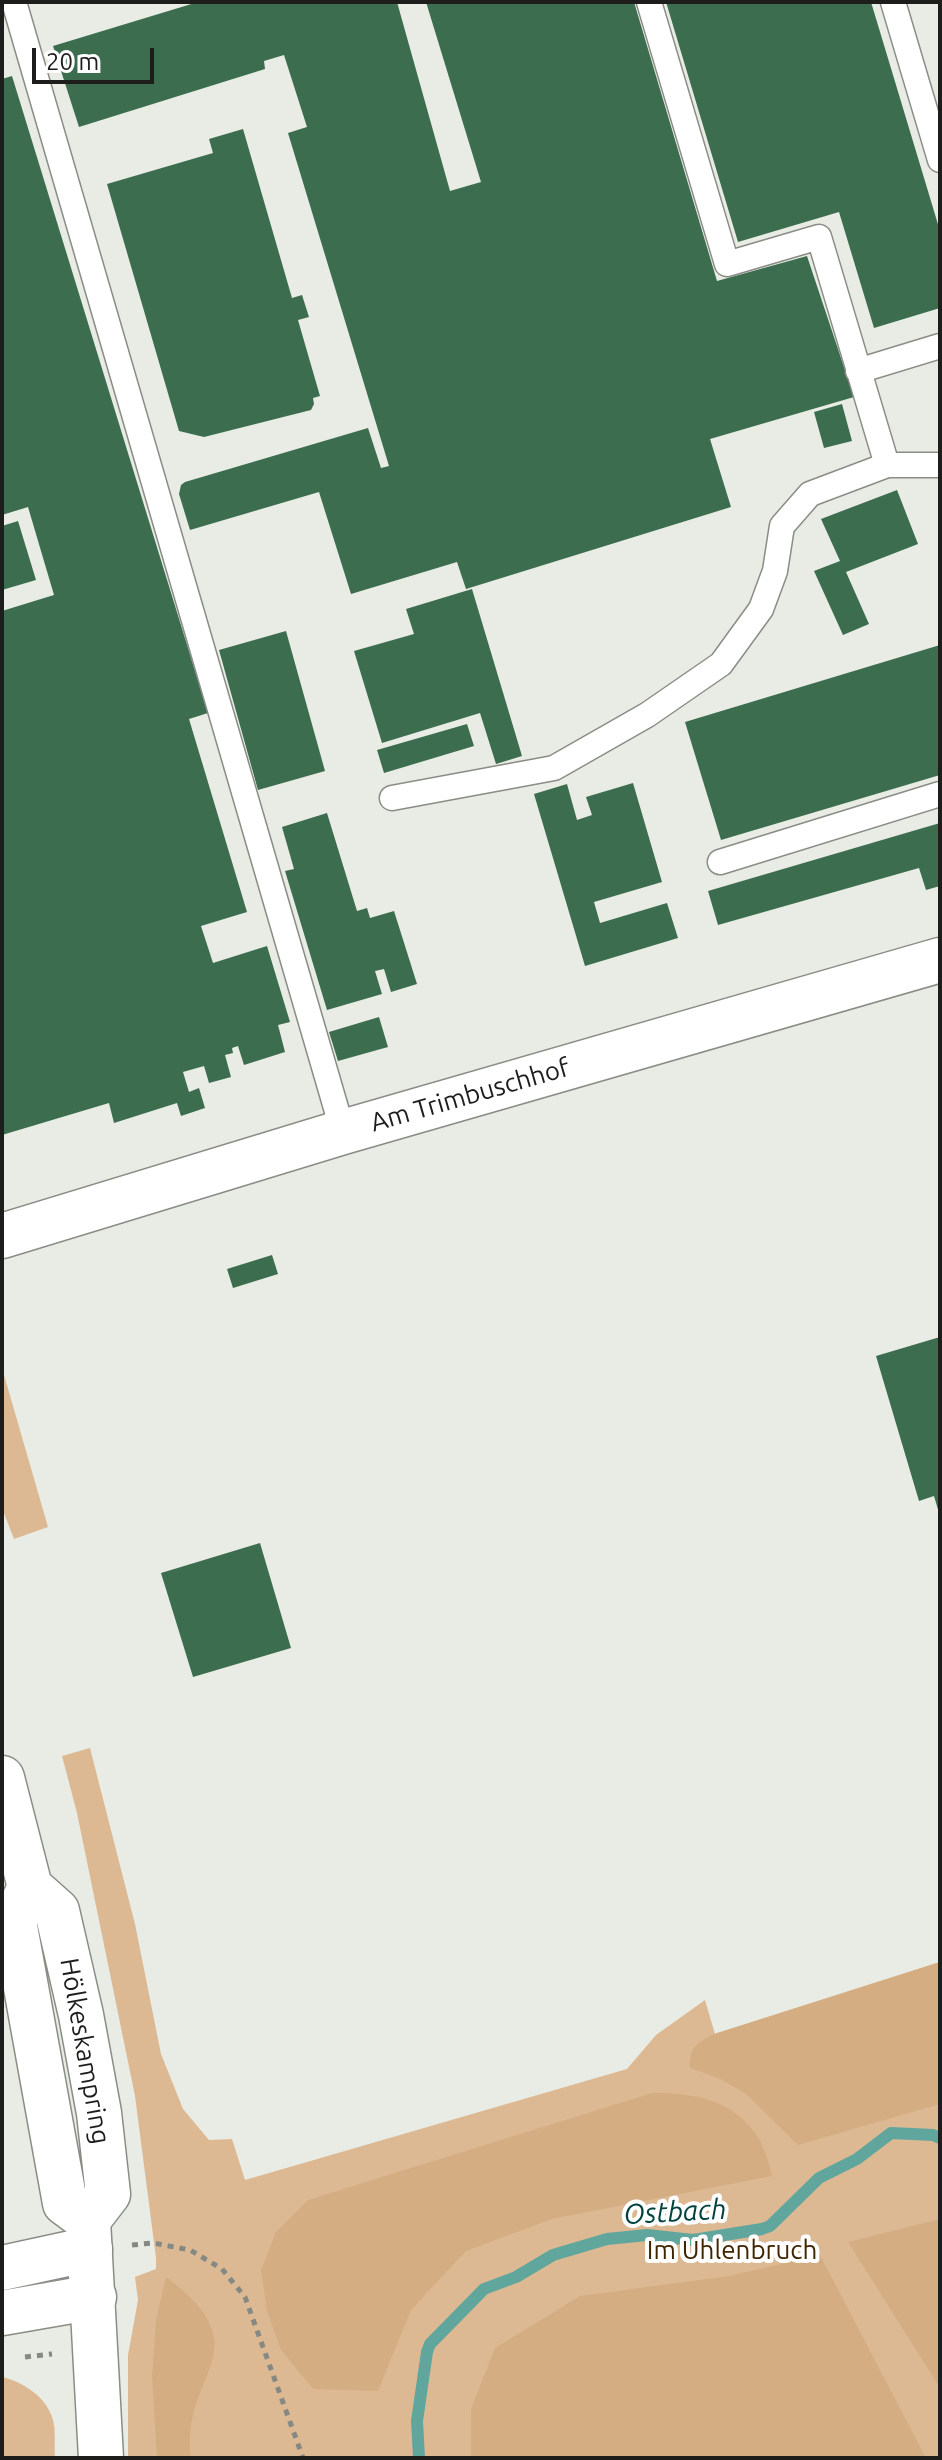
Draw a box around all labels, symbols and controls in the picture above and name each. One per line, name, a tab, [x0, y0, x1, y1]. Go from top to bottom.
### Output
scale bar	[36, 32, 158, 82]
text: 20 m	[46, 48, 99, 75]
street label: Am Trimbuschhof	[367, 1052, 573, 1138]
street label: Hölkeskampring	[53, 1955, 117, 2147]
water label: Ostbach	[623, 2193, 727, 2231]
park label: Im Uhlenbruch	[647, 2234, 817, 2266]

